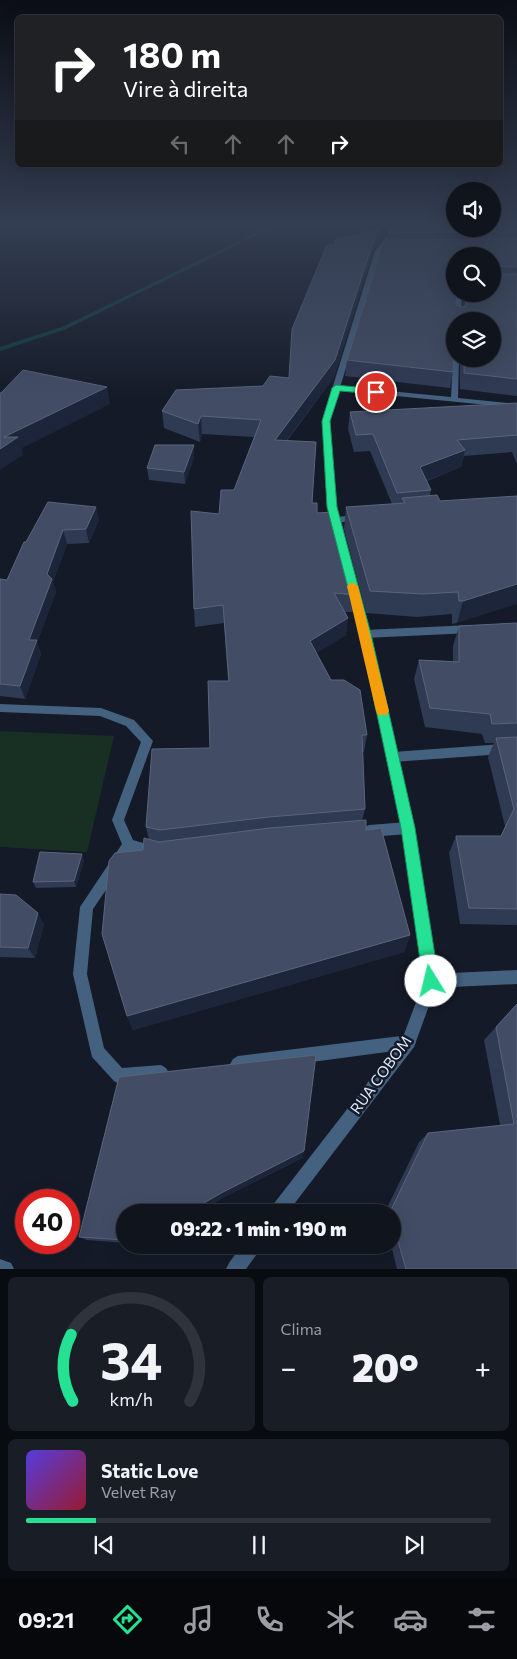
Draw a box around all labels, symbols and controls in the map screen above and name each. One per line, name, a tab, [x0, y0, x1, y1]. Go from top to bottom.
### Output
text: 180 m	[123, 32, 221, 75]
icon: right	[40, 35, 105, 100]
text: Vire à direita	[123, 75, 248, 102]
icon: left	[166, 130, 194, 158]
icon: ahead	[219, 130, 247, 158]
icon: ahead	[272, 130, 300, 158]
icon: right	[325, 130, 353, 158]
map controls	[446, 182, 501, 367]
button: sound	[446, 182, 501, 237]
button: search	[446, 247, 501, 302]
button: layers	[446, 312, 501, 367]
pin	[355, 371, 397, 413]
icon: arrive	[362, 378, 390, 406]
position arrow	[404, 954, 456, 1006]
street label: RUA COBOM	[346, 1032, 415, 1117]
speed limit sign: 40	[15, 1189, 80, 1254]
text: 09:22 · 1 min · 190 m	[170, 1217, 347, 1240]
text: Clima	[281, 1319, 322, 1338]
text: 34	[100, 1327, 162, 1391]
text: 20°	[352, 1343, 419, 1390]
text: −	[281, 1350, 296, 1384]
text: +	[475, 1350, 491, 1384]
text: km/h	[110, 1388, 153, 1410]
text: Static Love	[101, 1459, 198, 1482]
text: Velvet Ray	[101, 1482, 176, 1501]
icon: previous	[90, 1531, 118, 1559]
icon: pause	[245, 1531, 273, 1559]
icon: next	[400, 1531, 428, 1559]
icon: directions	[110, 1602, 145, 1637]
icon: music	[181, 1602, 216, 1637]
icon: phone	[252, 1602, 287, 1637]
icon: climate	[323, 1602, 358, 1637]
icon: car	[393, 1602, 428, 1637]
icon: filters	[464, 1602, 499, 1637]
text: 09:21	[18, 1606, 74, 1633]

